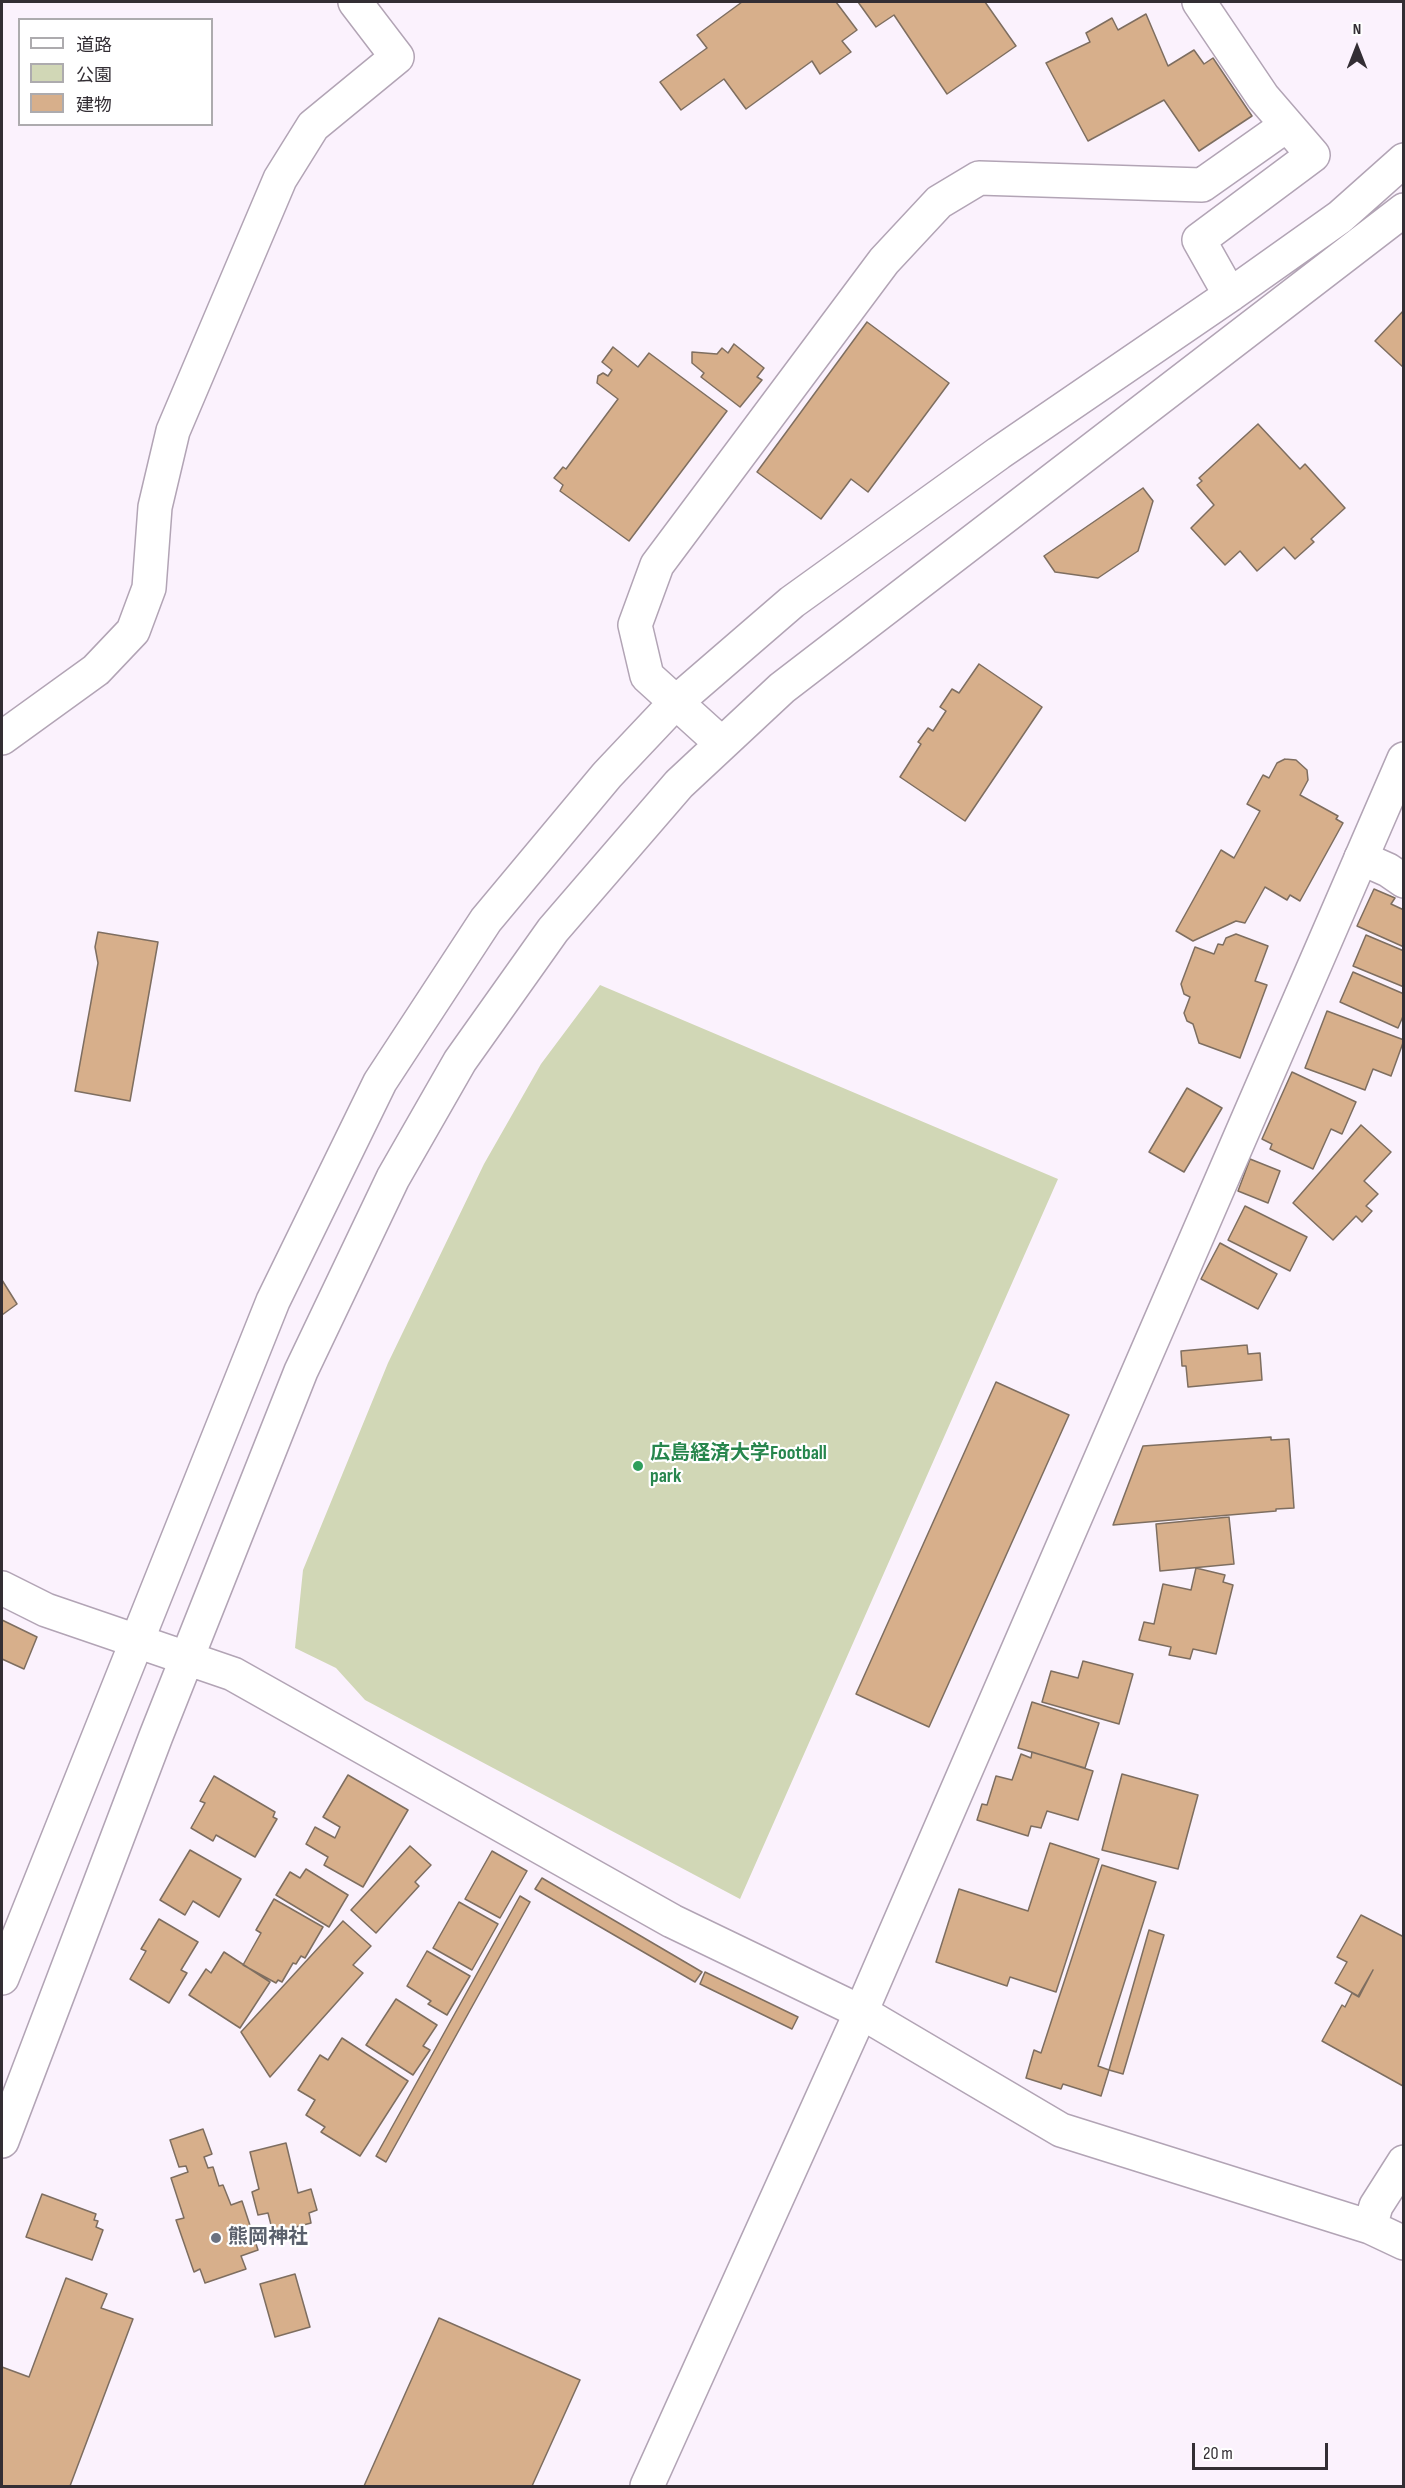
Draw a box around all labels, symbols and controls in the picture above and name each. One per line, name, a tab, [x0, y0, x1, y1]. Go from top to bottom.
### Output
legend	[18, 18, 213, 126]
north arrow	[1327, 18, 1387, 78]
text: N	[1353, 20, 1361, 39]
text: 道路	[76, 35, 112, 56]
text: 公園	[76, 65, 112, 86]
text: 建物	[76, 95, 112, 116]
place label: 広島経済大学Football park	[650, 1442, 827, 1489]
marker: 広島経済大学Football park	[631, 1459, 645, 1473]
place label: 熊岡神社	[228, 2226, 308, 2250]
marker: 熊岡神社	[209, 2231, 223, 2245]
scale bar	[1195, 2431, 1332, 2469]
text: 20 m	[1203, 2443, 1233, 2464]

